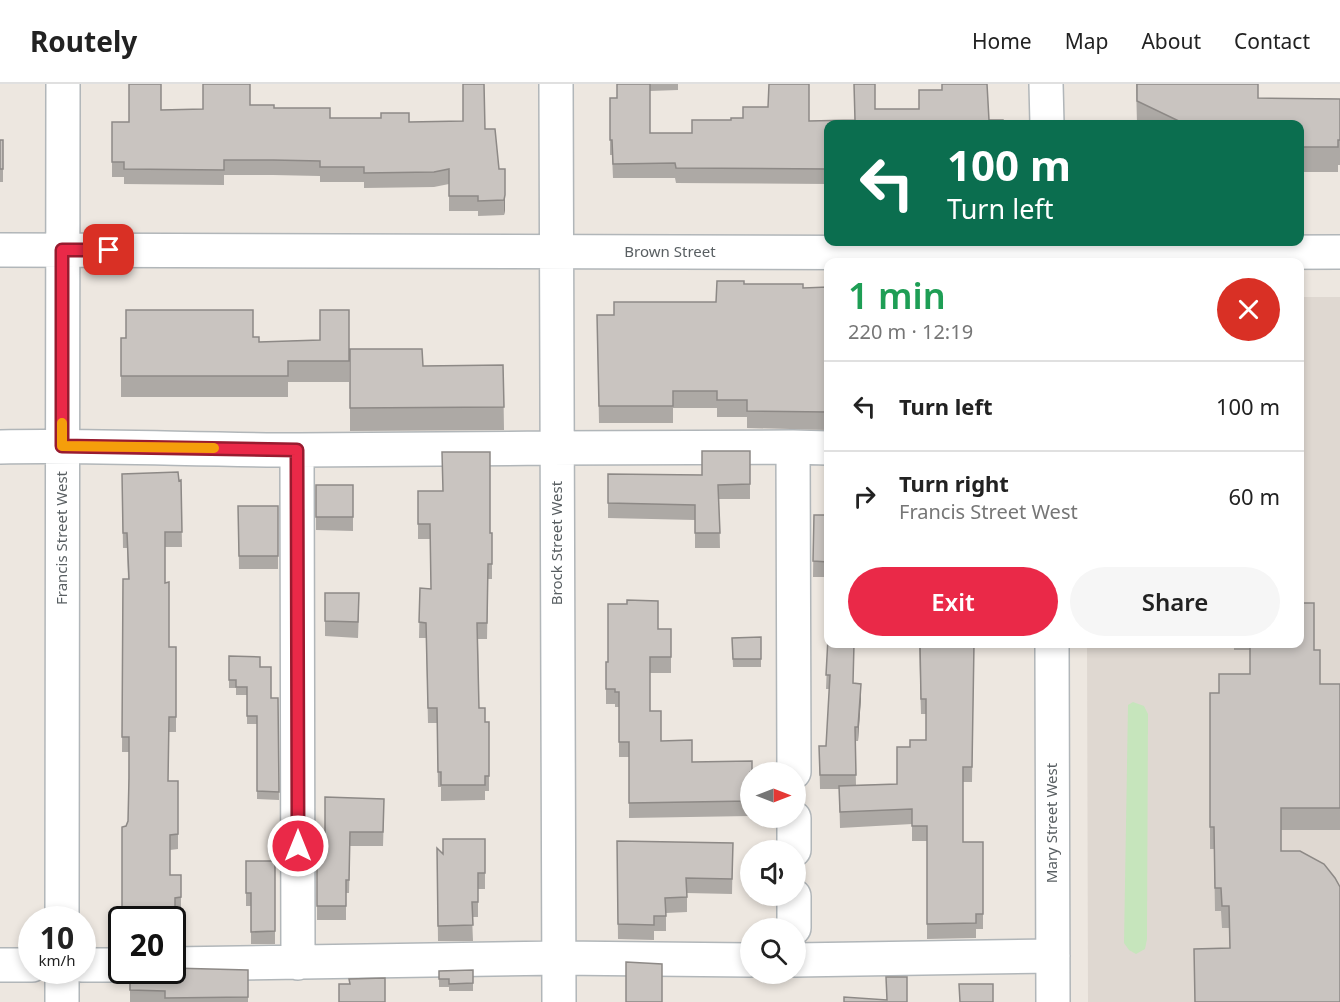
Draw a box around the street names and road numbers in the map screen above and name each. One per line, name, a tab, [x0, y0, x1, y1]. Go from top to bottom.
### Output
street label: Brown Street	[624, 241, 716, 261]
street label: Francis Street West	[51, 470, 71, 605]
street label: Brock Street West	[546, 480, 566, 605]
street label: Mary Street West	[1041, 762, 1061, 883]

